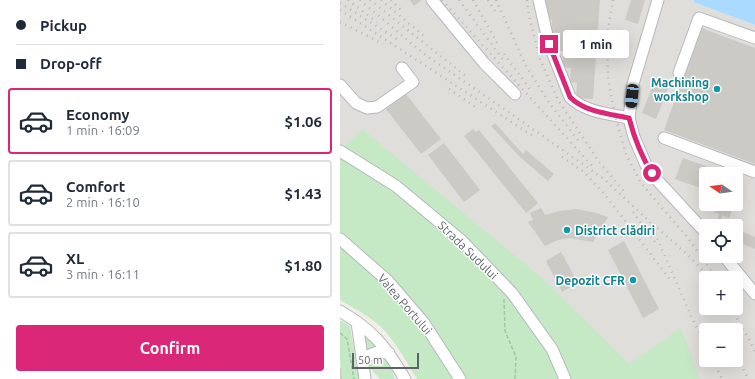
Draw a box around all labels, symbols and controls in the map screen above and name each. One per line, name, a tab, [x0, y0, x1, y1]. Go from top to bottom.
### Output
text: Pickup	[40, 17, 87, 34]
callout: 1 min	[563, 30, 629, 58]
route end	[540, 35, 558, 53]
text: 1 min	[580, 37, 612, 51]
text: Drop-off	[40, 55, 102, 72]
place label: Machining workshop	[651, 76, 709, 103]
car	[625, 83, 639, 109]
marker: Machining workshop	[712, 84, 722, 94]
icon: car	[18, 103, 54, 139]
text: Economy	[66, 106, 130, 123]
text: $1.06	[284, 113, 322, 130]
text: 1 min · 16:09	[66, 123, 140, 137]
route start	[643, 164, 661, 182]
north arrow	[699, 167, 743, 211]
map controls	[699, 167, 743, 367]
icon: car	[18, 175, 54, 211]
text: Comfort	[66, 178, 125, 195]
text: $1.43	[284, 185, 322, 202]
text: 2 min · 16:10	[66, 195, 140, 209]
street label: Strada Sudului	[436, 218, 500, 282]
button: locate	[699, 219, 743, 263]
place label: District clădiri	[575, 224, 655, 237]
marker: District clădiri	[562, 225, 572, 235]
icon: car	[18, 247, 54, 283]
text: XL	[66, 250, 84, 267]
text: $1.80	[284, 257, 322, 274]
text: 3 min · 16:11	[66, 267, 140, 281]
street label: Valea Portului	[375, 271, 435, 337]
button: +	[699, 271, 743, 315]
place label: Depozit CFR	[556, 274, 625, 287]
marker: Depozit CFR	[628, 275, 638, 285]
button: −	[699, 323, 743, 367]
button: Confirm	[16, 325, 324, 371]
scale bar	[352, 351, 419, 370]
text: 50 m	[358, 354, 382, 366]

